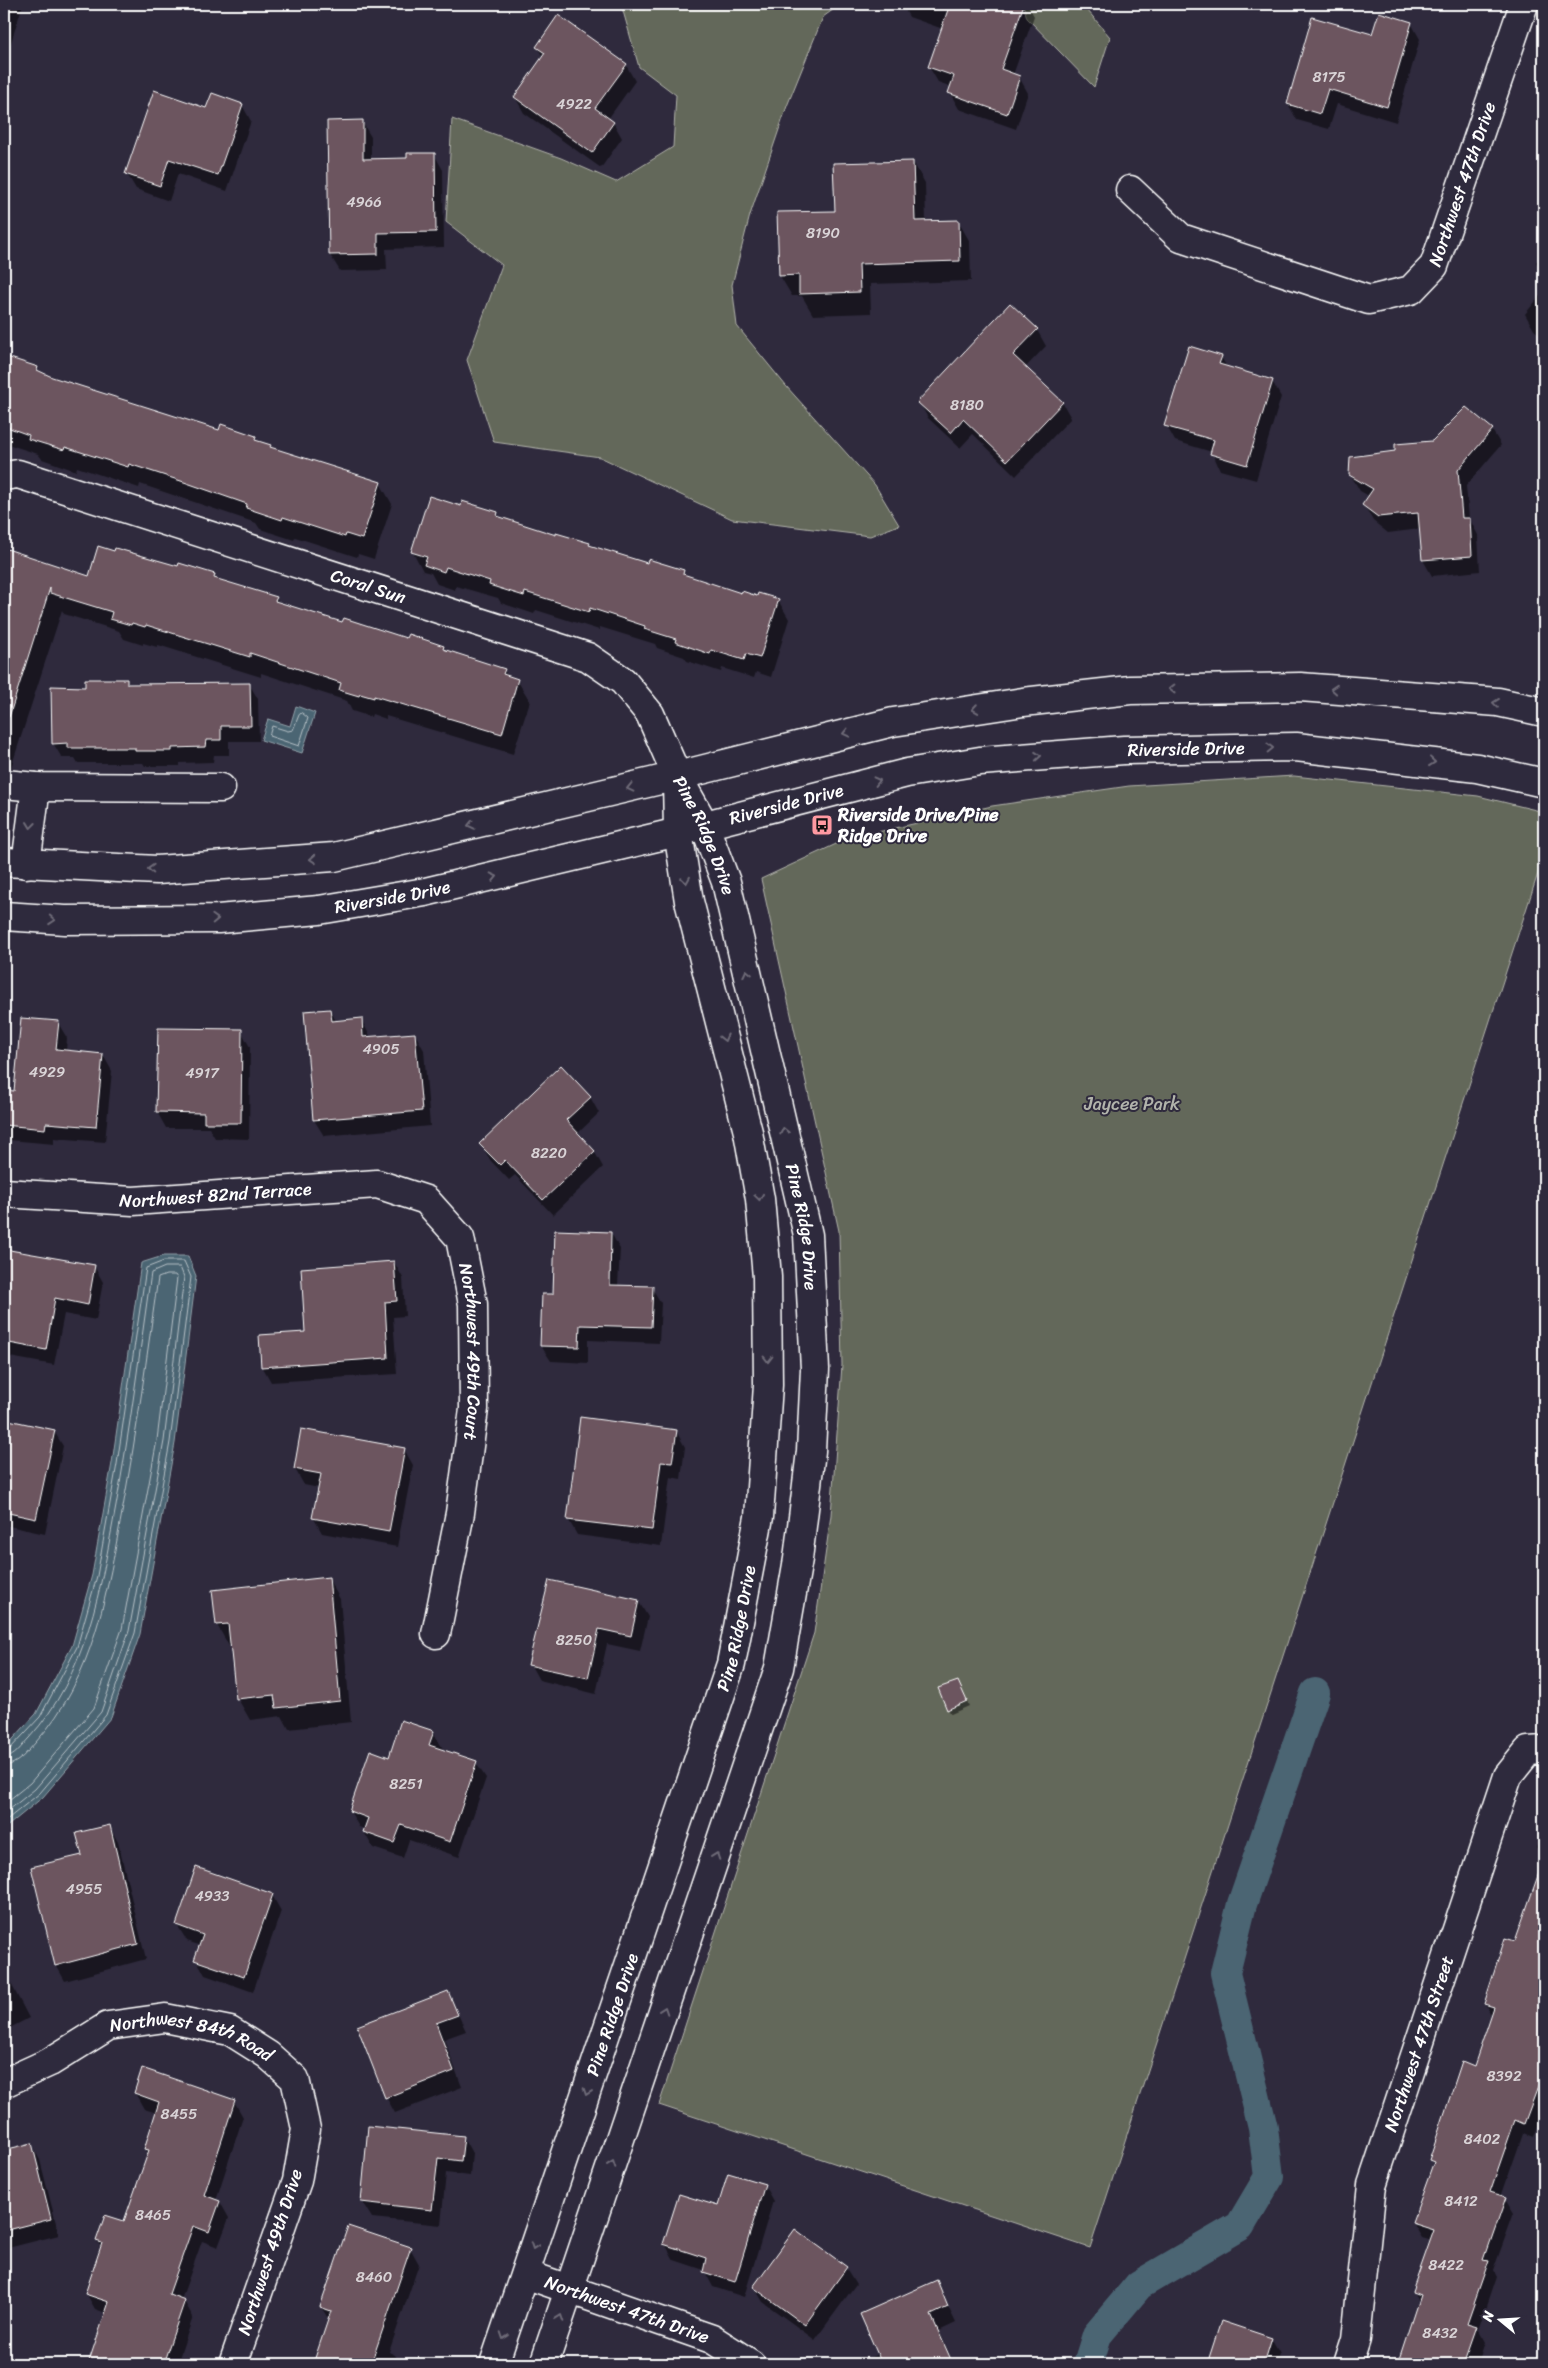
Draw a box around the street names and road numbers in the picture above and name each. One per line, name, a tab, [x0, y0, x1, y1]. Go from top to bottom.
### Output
street label: Northwest 47th Drive	[1419, 97, 1505, 271]
street label: Coral Sun	[327, 559, 410, 614]
street label: Riverside Drive	[1127, 732, 1245, 766]
street label: Pine Ridge Drive	[664, 769, 744, 898]
street label: Riverside Drive	[726, 774, 847, 834]
street label: Riverside Drive	[332, 870, 454, 923]
street label: Pine Ridge Drive	[776, 1160, 827, 1291]
street label: Northwest 82nd Terrace	[118, 1173, 313, 1217]
street label: Northwest 49th Court	[449, 1260, 490, 1442]
street label: Pine Ridge Drive	[707, 1562, 766, 1696]
street label: Pine Ridge Drive	[577, 1948, 648, 2080]
street label: Northwest 47th Street	[1375, 1951, 1463, 2136]
street label: Northwest 84th Road	[107, 2002, 281, 2071]
street label: Northwest 49th Drive	[228, 2165, 312, 2339]
street label: Northwest 47th Drive	[540, 2266, 714, 2353]

